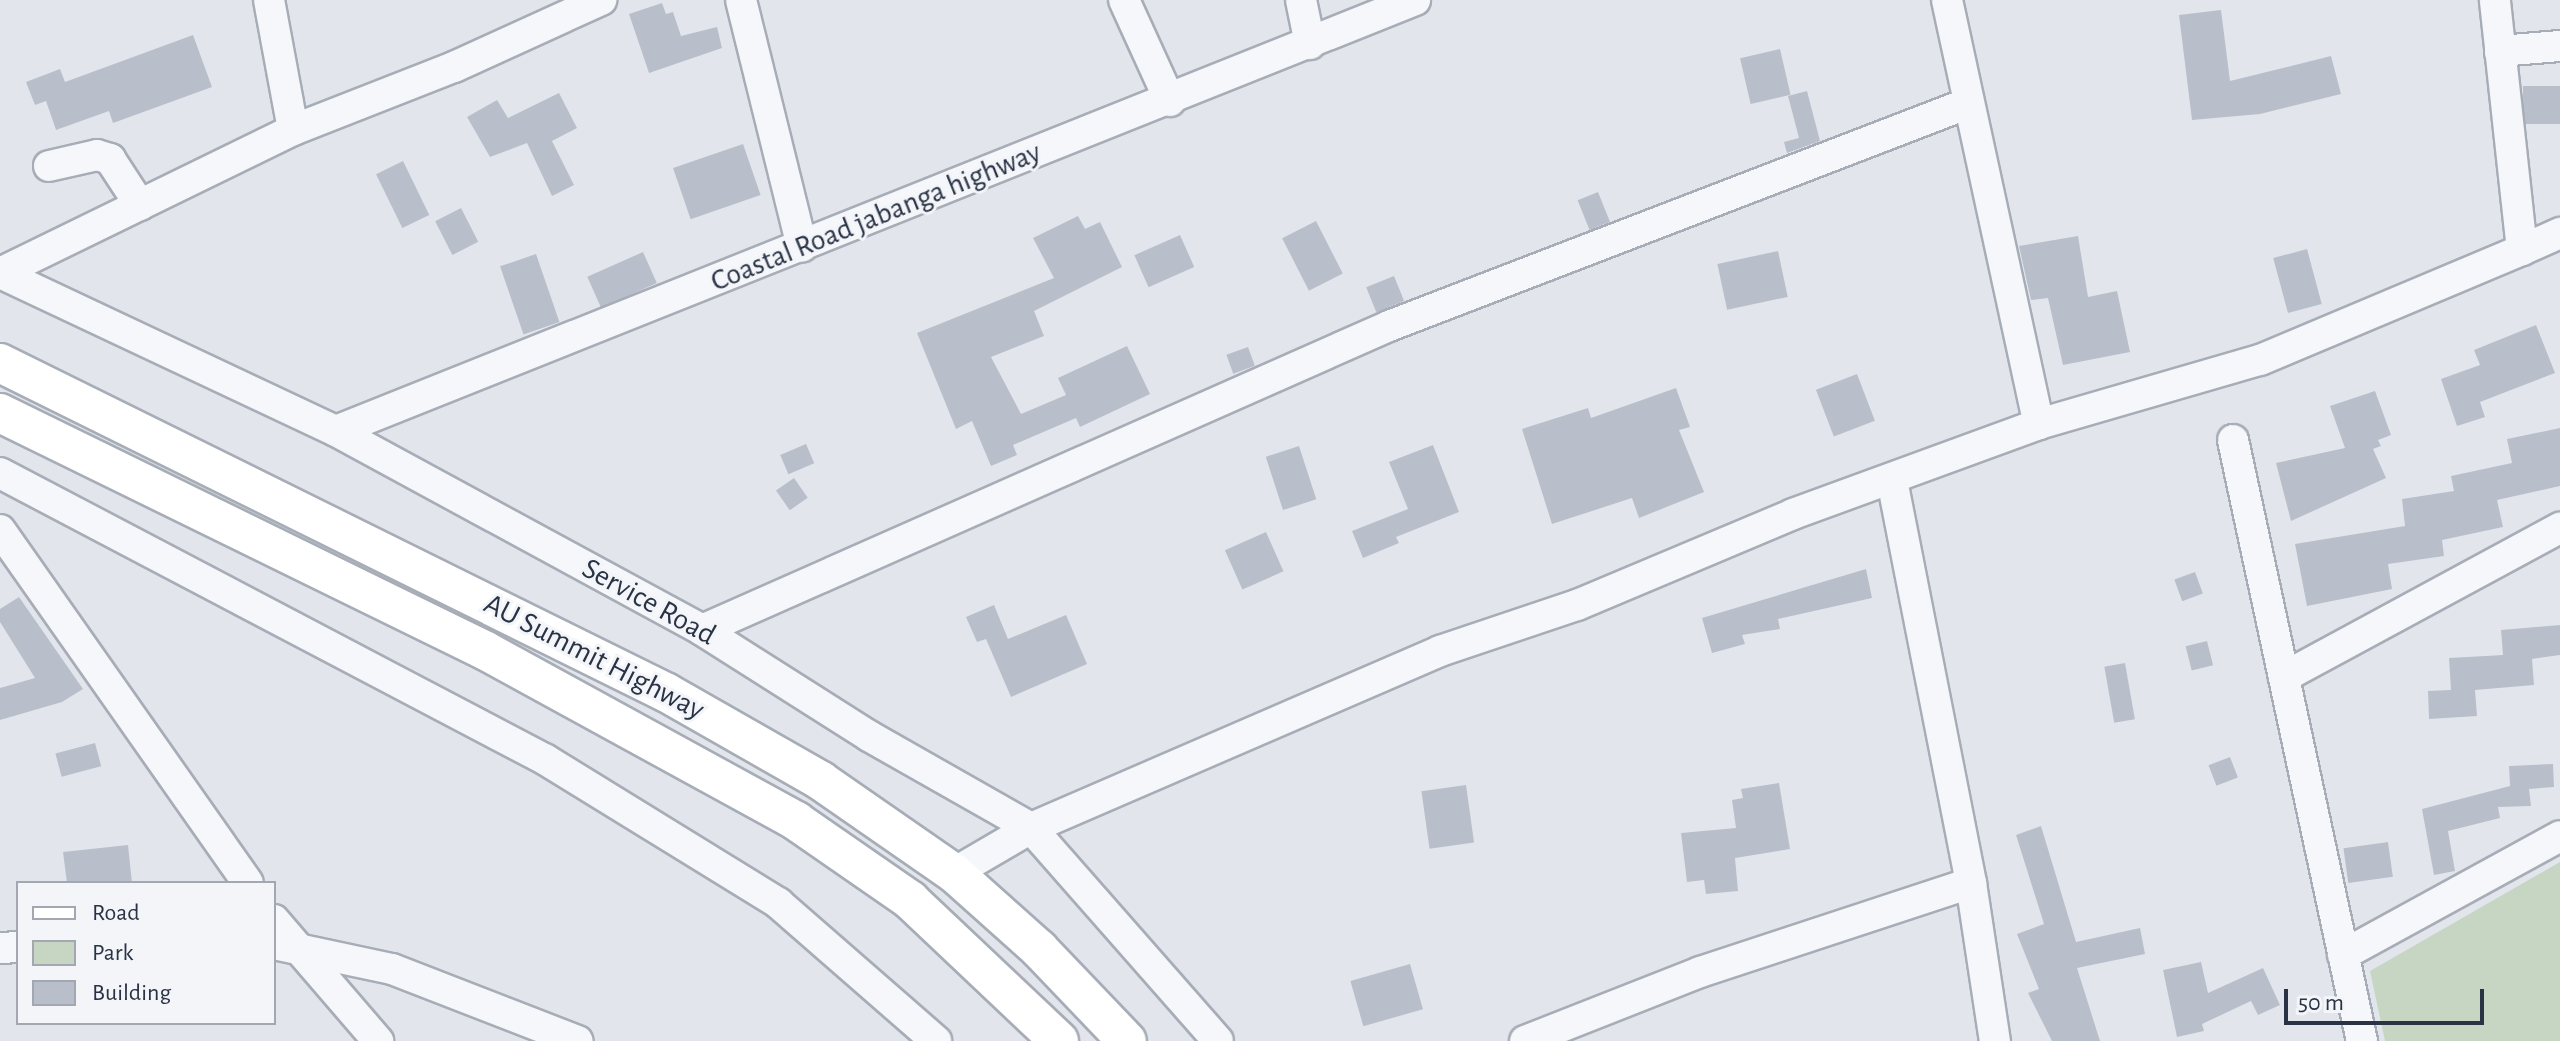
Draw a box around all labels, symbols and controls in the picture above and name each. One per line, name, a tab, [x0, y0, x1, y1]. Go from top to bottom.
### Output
street label: Coastal Road jabanga highway	[706, 134, 1046, 300]
street label: Service Road	[576, 551, 722, 653]
street label: AU Summit Highway	[478, 586, 710, 728]
legend	[16, 881, 276, 1025]
text: Road	[92, 901, 140, 925]
text: Park	[92, 941, 133, 965]
scale bar	[2288, 973, 2488, 1023]
text: Building	[92, 981, 171, 1005]
text: 50 m	[2298, 991, 2344, 1015]

